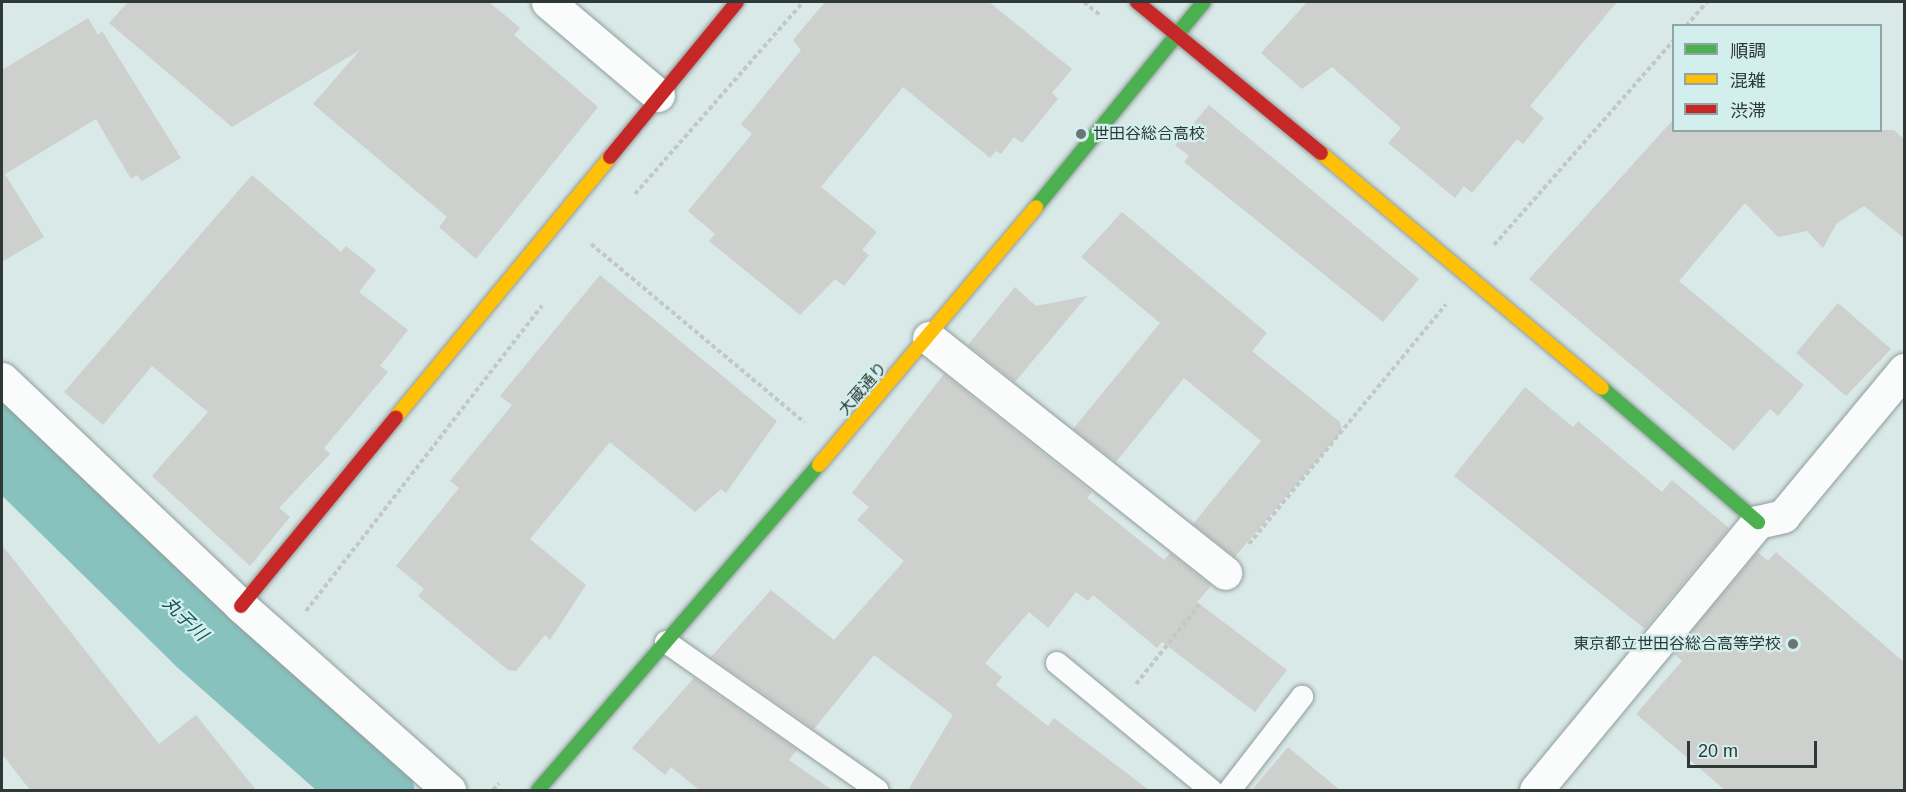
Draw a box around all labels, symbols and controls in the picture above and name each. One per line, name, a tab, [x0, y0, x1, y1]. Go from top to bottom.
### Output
legend	[1672, 24, 1882, 132]
text: 順調	[1730, 41, 1766, 61]
text: 混雑	[1730, 71, 1766, 91]
text: 渋滞	[1730, 101, 1766, 121]
place label: 世田谷総合高校	[1093, 124, 1205, 144]
marker: 世田谷総合高校	[1074, 127, 1088, 141]
street label: 大蔵通り	[835, 359, 891, 419]
water label: 丸子川	[158, 592, 212, 646]
place label: 東京都立世田谷総合高等学校	[1573, 634, 1781, 654]
marker: 東京都立世田谷総合高等学校	[1786, 637, 1800, 651]
scale bar	[1690, 729, 1820, 767]
text: 20 m	[1698, 741, 1738, 761]

